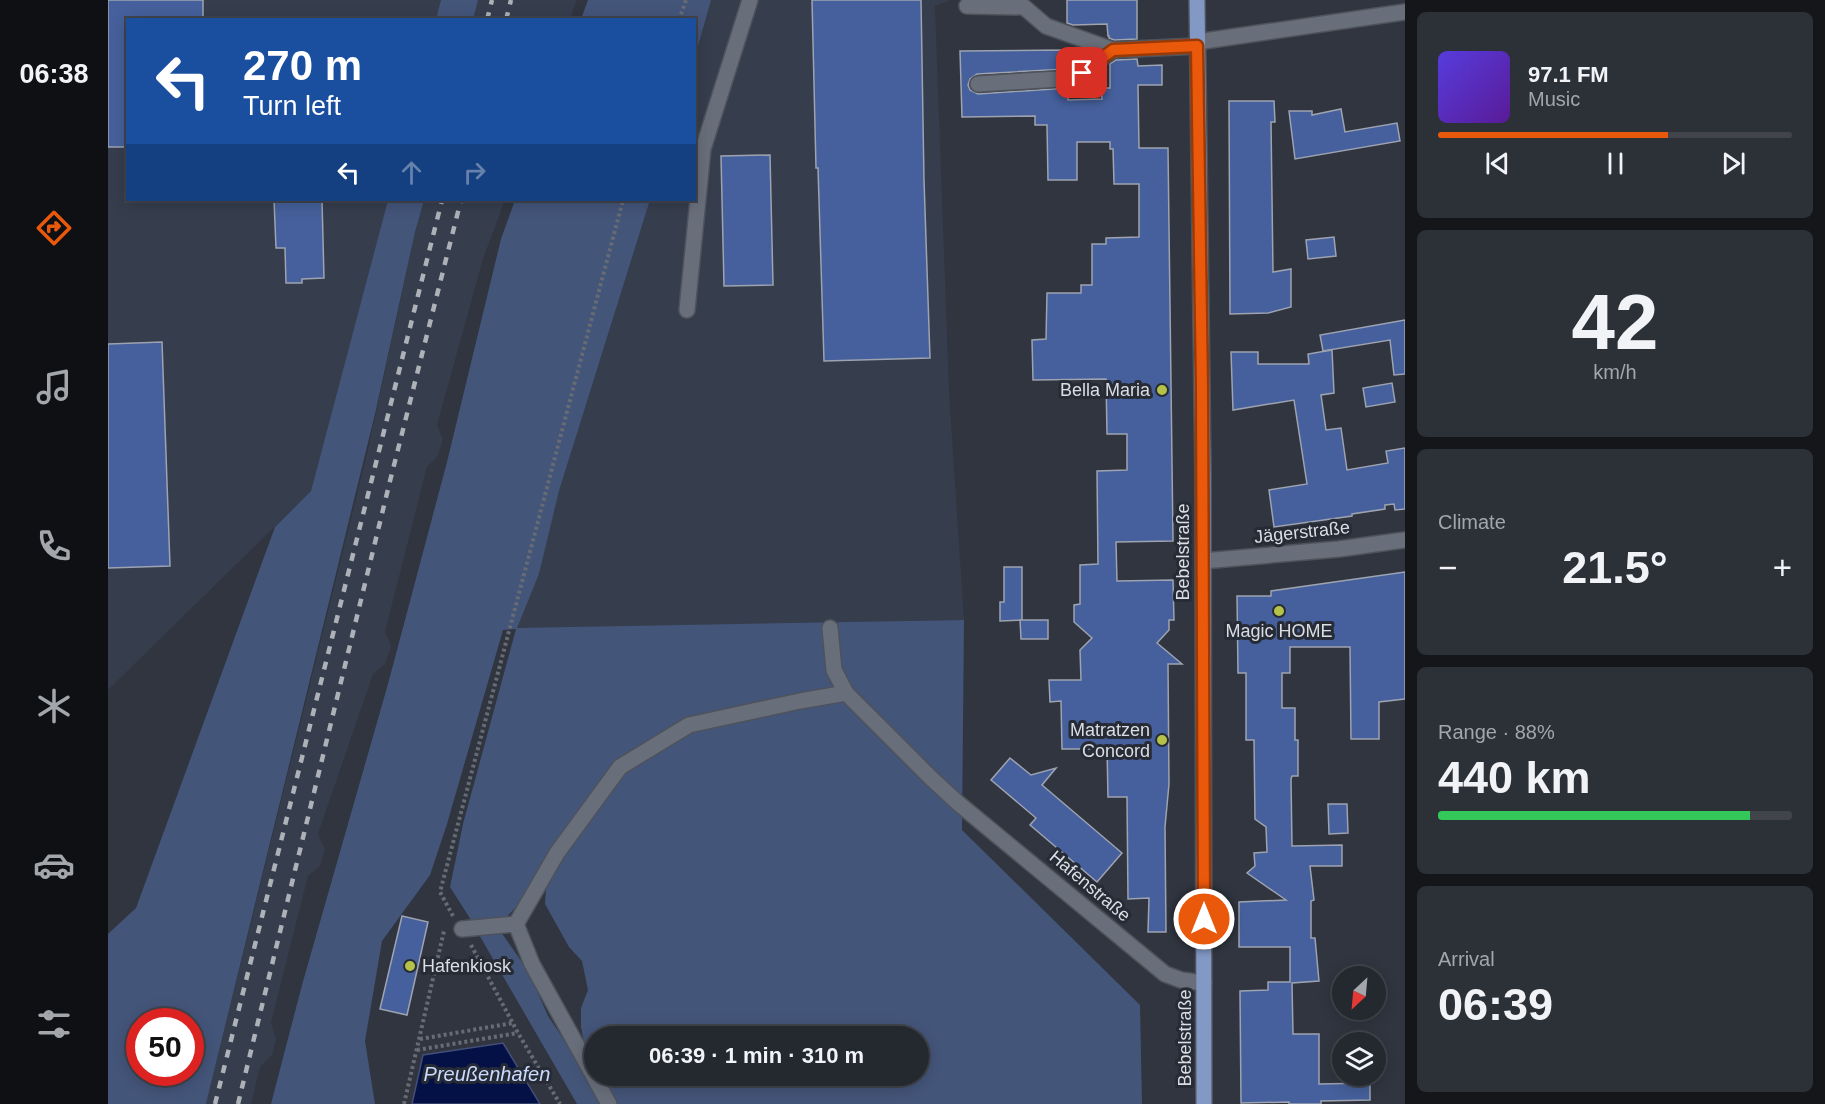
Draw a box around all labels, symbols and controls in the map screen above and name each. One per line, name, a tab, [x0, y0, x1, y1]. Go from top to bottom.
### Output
icon: left	[144, 42, 222, 120]
text: 270 m	[243, 42, 362, 89]
pin	[1056, 47, 1107, 98]
icon: arrive	[1065, 56, 1098, 89]
text: 06:38	[19, 59, 89, 89]
text: 97.1 FM	[1528, 62, 1609, 87]
text: Music	[1528, 88, 1580, 110]
text: Turn left	[243, 91, 341, 121]
icon: previous	[1481, 147, 1514, 180]
icon: pause	[1599, 147, 1632, 180]
icon: next	[1717, 147, 1750, 180]
icon: left	[332, 156, 365, 189]
icon: ahead	[395, 156, 428, 189]
icon: right	[458, 156, 491, 189]
icon: directions	[33, 207, 75, 249]
text: 42	[1572, 278, 1658, 366]
text: km/h	[1593, 361, 1637, 383]
icon: music	[33, 366, 75, 408]
place label: Bella Maria	[1060, 380, 1151, 400]
marker: Bella Maria	[1155, 383, 1169, 397]
street label: Bebelstraße	[1173, 503, 1193, 601]
text: Climate	[1438, 511, 1506, 533]
street label: Jägerstraße	[1253, 517, 1351, 547]
icon: phone	[33, 525, 75, 567]
text: 21.5°	[1562, 542, 1668, 593]
text: −	[1438, 549, 1457, 586]
text: +	[1773, 549, 1792, 586]
marker: Magic HOME	[1272, 604, 1286, 618]
place label: Magic HOME	[1225, 621, 1333, 641]
icon: climate	[33, 685, 75, 727]
place label: Matratzen Concord	[1070, 720, 1150, 761]
text: Range · 88%	[1438, 721, 1555, 743]
marker: Matratzen Concord	[1155, 733, 1169, 747]
text: 440 km	[1438, 752, 1591, 803]
icon: car	[33, 844, 75, 886]
street label: Hafenstraße	[1046, 847, 1134, 925]
position arrow	[1172, 887, 1236, 951]
text: Arrival	[1438, 948, 1495, 970]
place label: Hafenkiosk	[422, 956, 512, 976]
marker: Hafenkiosk	[403, 959, 417, 973]
north arrow	[1332, 966, 1386, 1020]
map controls	[1332, 966, 1386, 1086]
text: 06:39	[1438, 979, 1553, 1030]
street label: Bebelstraße	[1175, 989, 1195, 1087]
icon: filters	[33, 1003, 75, 1045]
speed limit sign: 50	[126, 1008, 204, 1086]
button: layers	[1332, 1032, 1386, 1086]
text: 06:39 · 1 min · 310 m	[649, 1043, 864, 1068]
water label: Preußenhafen	[424, 1063, 550, 1085]

